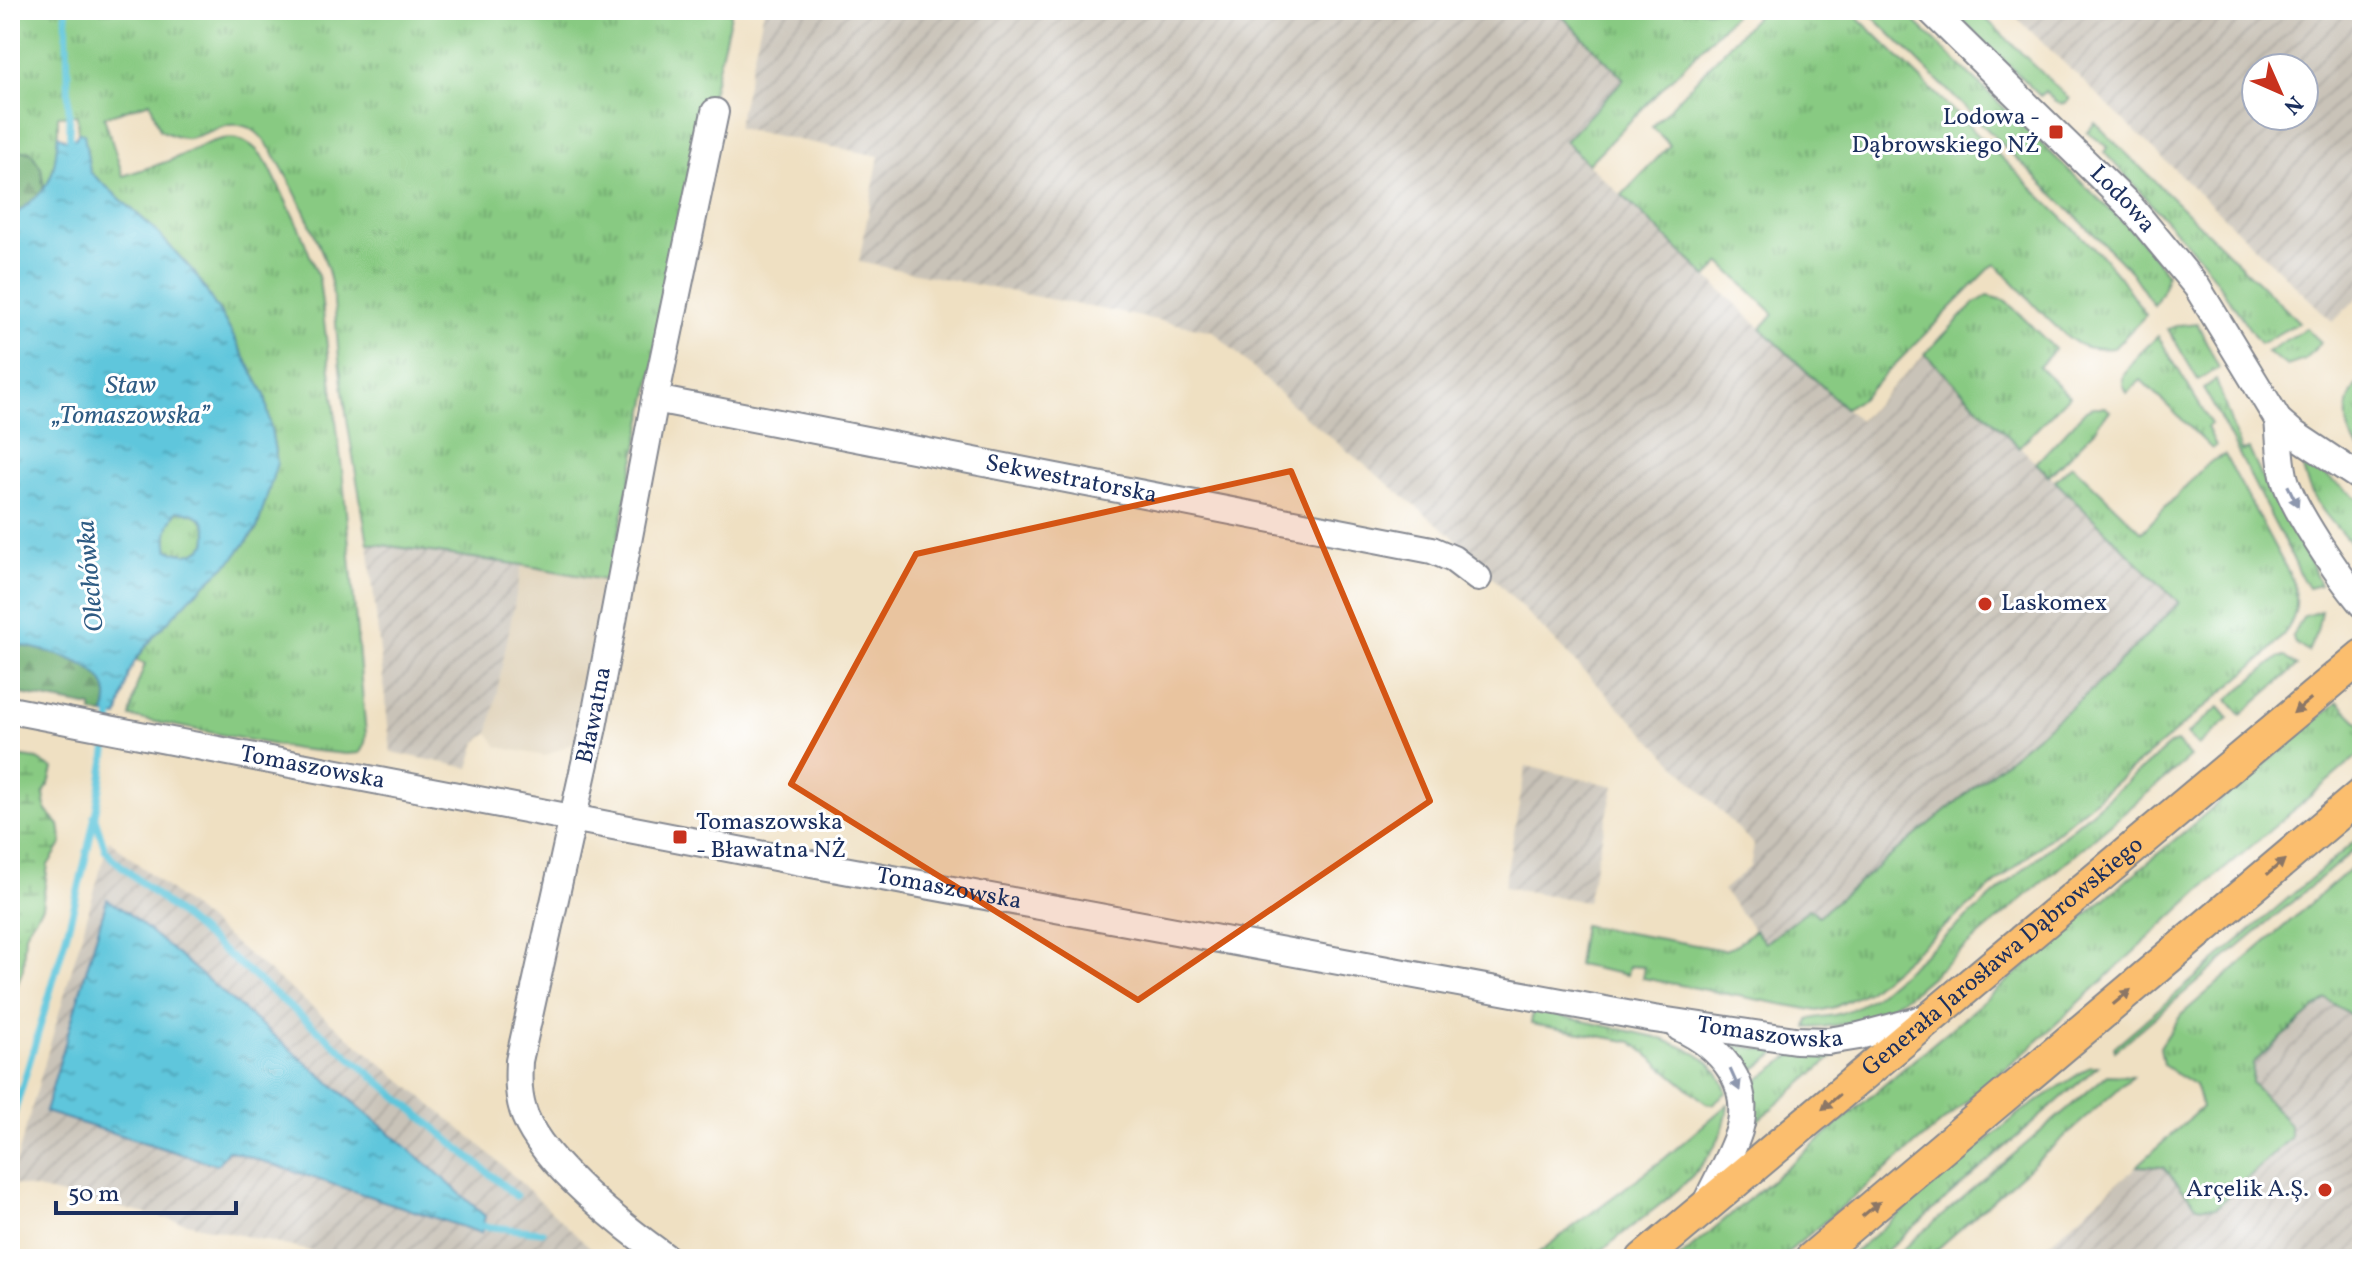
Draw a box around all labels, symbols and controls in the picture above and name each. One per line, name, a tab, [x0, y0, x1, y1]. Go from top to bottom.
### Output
north arrow	[2240, 52, 2320, 132]
text: N	[2276, 88, 2309, 121]
place label: Lodowa - Dąbrowskiego NŻ	[1852, 101, 2040, 163]
marker: Lodowa - Dąbrowskiego NŻ	[2047, 123, 2065, 141]
street label: Lodowa	[2081, 158, 2163, 241]
water label: Staw „Tomaszowska”	[51, 368, 211, 434]
street label: Sekwestratorska	[982, 447, 1160, 513]
one-way arrow	[2286, 485, 2300, 508]
water label: Olechówka	[68, 519, 114, 633]
place label: Laskomex	[2001, 587, 2107, 621]
marker: Laskomex	[1976, 595, 1994, 613]
street label: Bławatna	[568, 664, 621, 767]
one-way arrow	[2293, 697, 2313, 714]
street label: Tomaszowska	[237, 738, 388, 799]
place label: Tomaszowska - Bławatna NŻ	[696, 806, 846, 868]
marker: Tomaszowska - Bławatna NŻ	[671, 828, 689, 846]
street label: Generała Jarosława Dąbrowskiego	[1855, 829, 2151, 1085]
street label: Tomaszowska	[874, 859, 1024, 919]
one-way arrow	[2266, 859, 2286, 876]
one-way arrow	[2112, 989, 2132, 1006]
street label: Tomaszowska	[1695, 1009, 1846, 1058]
one-way arrow	[1729, 1068, 1742, 1092]
one-way arrow	[1822, 1093, 1842, 1110]
scale bar	[56, 1165, 236, 1215]
place label: Arçelik A.Ş.	[2186, 1173, 2309, 1207]
text: 50 m	[68, 1178, 120, 1212]
marker: Arçelik A.Ş.	[2316, 1181, 2334, 1199]
one-way arrow	[1861, 1201, 1881, 1218]

